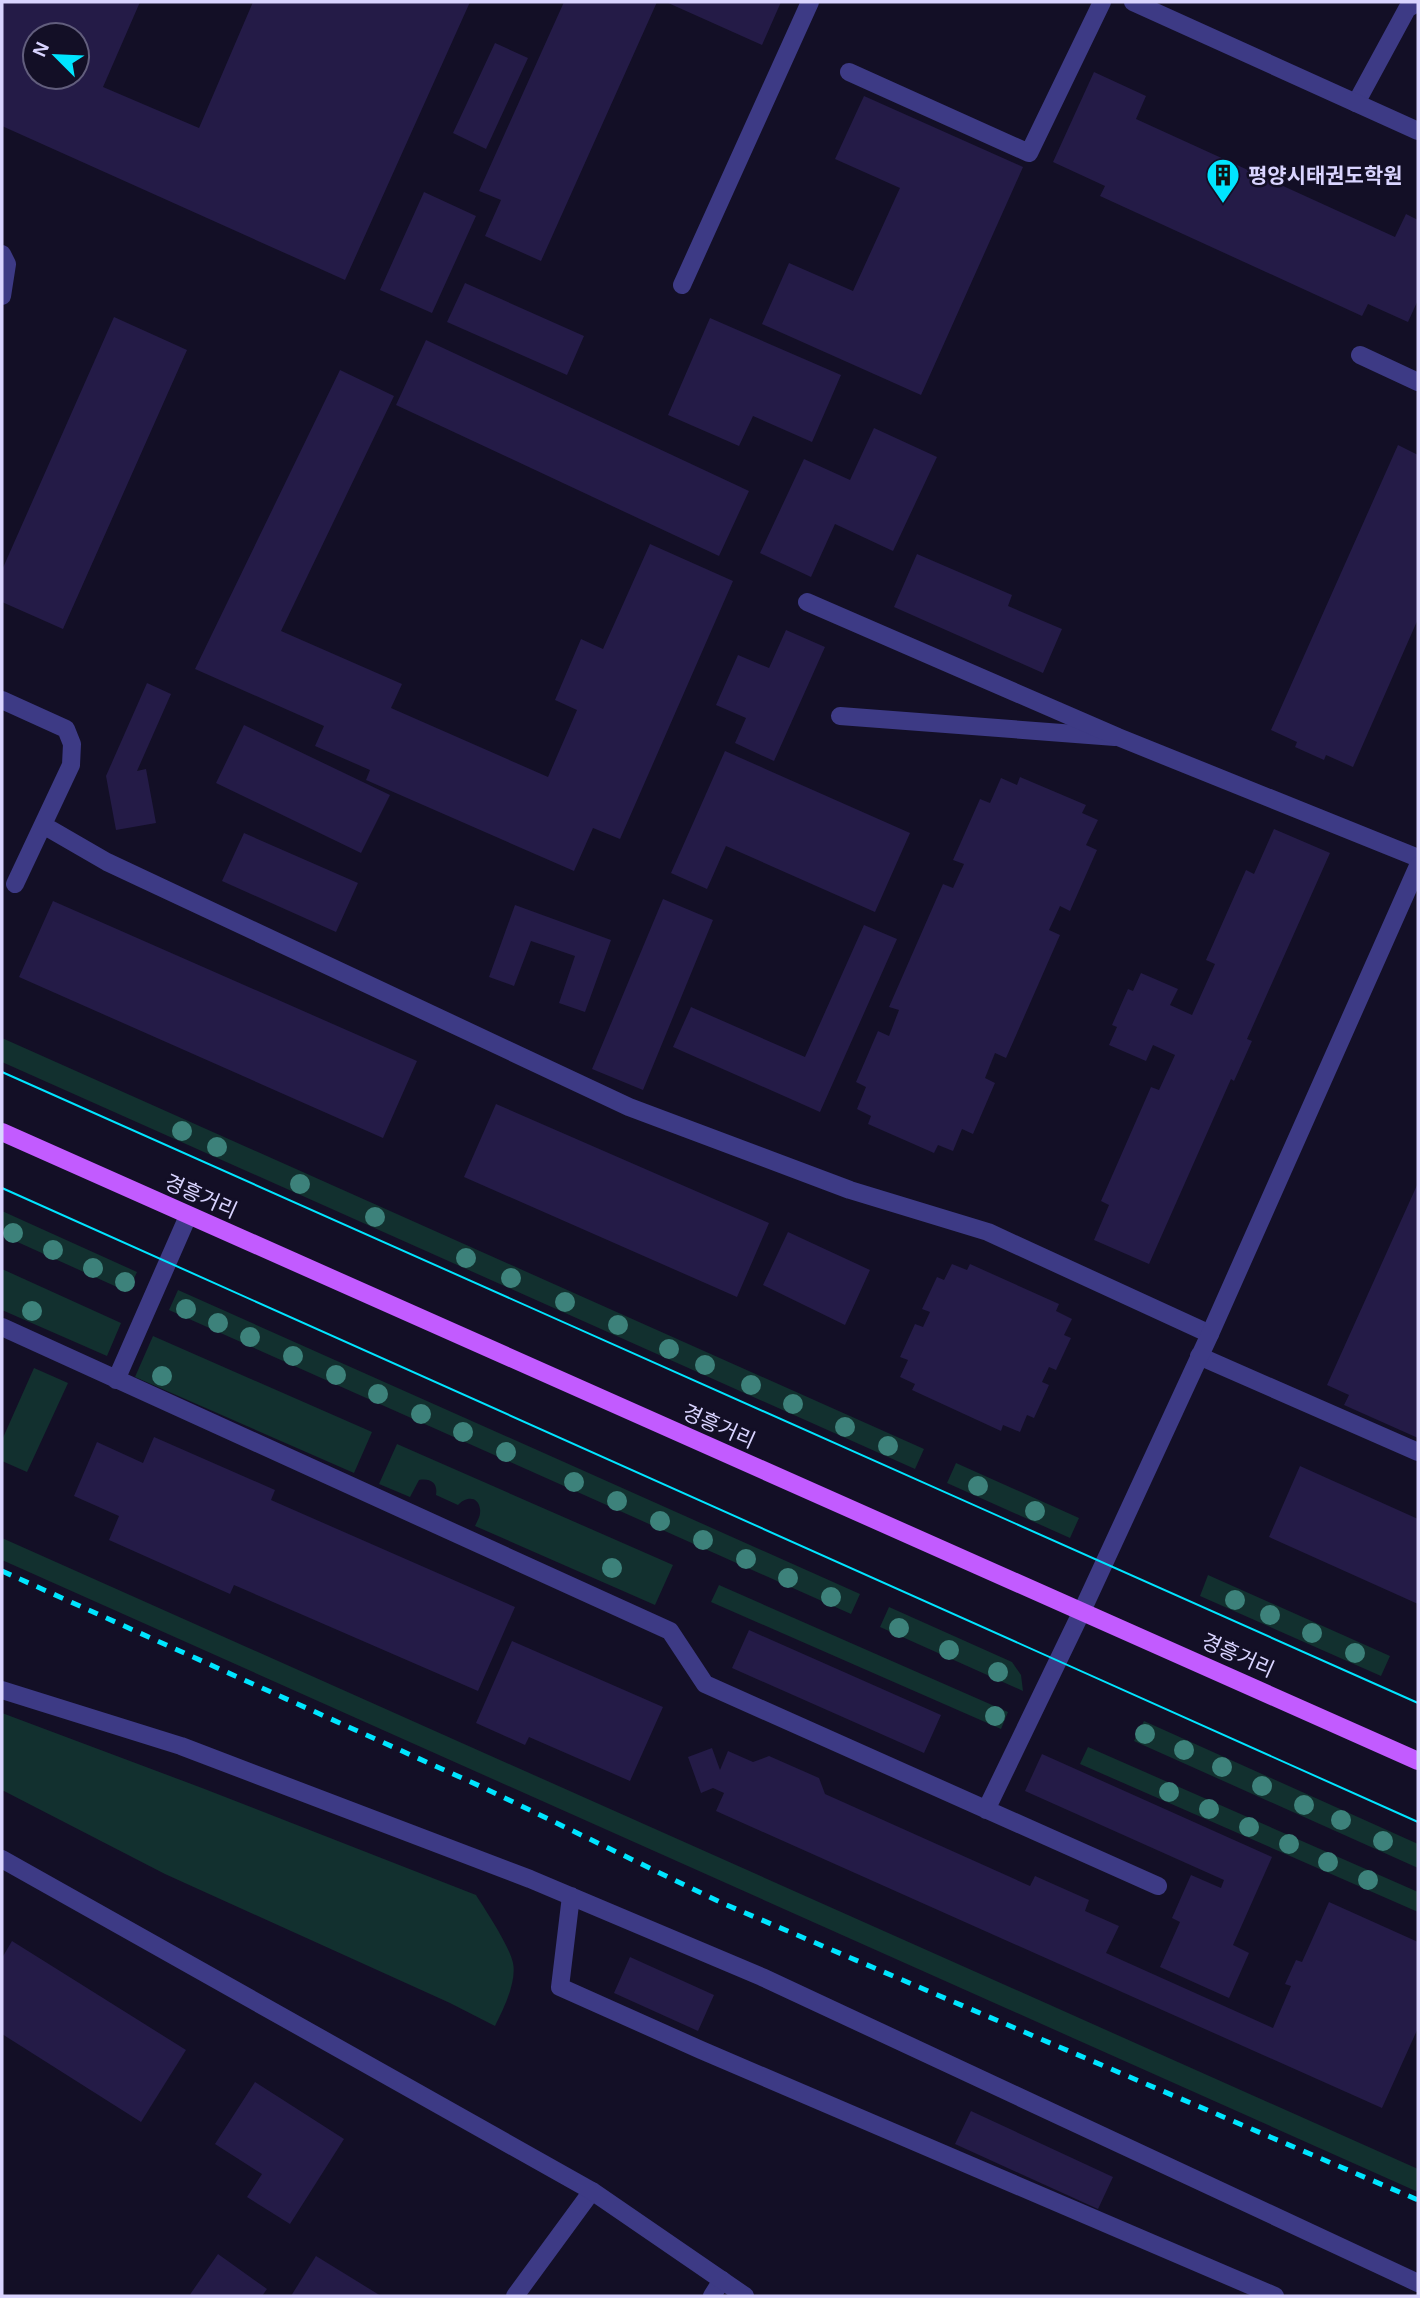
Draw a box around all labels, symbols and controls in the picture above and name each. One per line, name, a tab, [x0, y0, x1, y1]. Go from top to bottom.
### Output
north arrow	[21, 21, 91, 91]
text: N	[29, 39, 53, 60]
building icon: 평양시태권도학원	[1204, 156, 1242, 205]
place label: 평양시태권도학원	[1248, 164, 1403, 187]
street label: 경흥거리	[161, 1170, 241, 1222]
street label: 경흥거리	[679, 1400, 759, 1452]
street label: 경흥거리	[1198, 1629, 1278, 1681]

